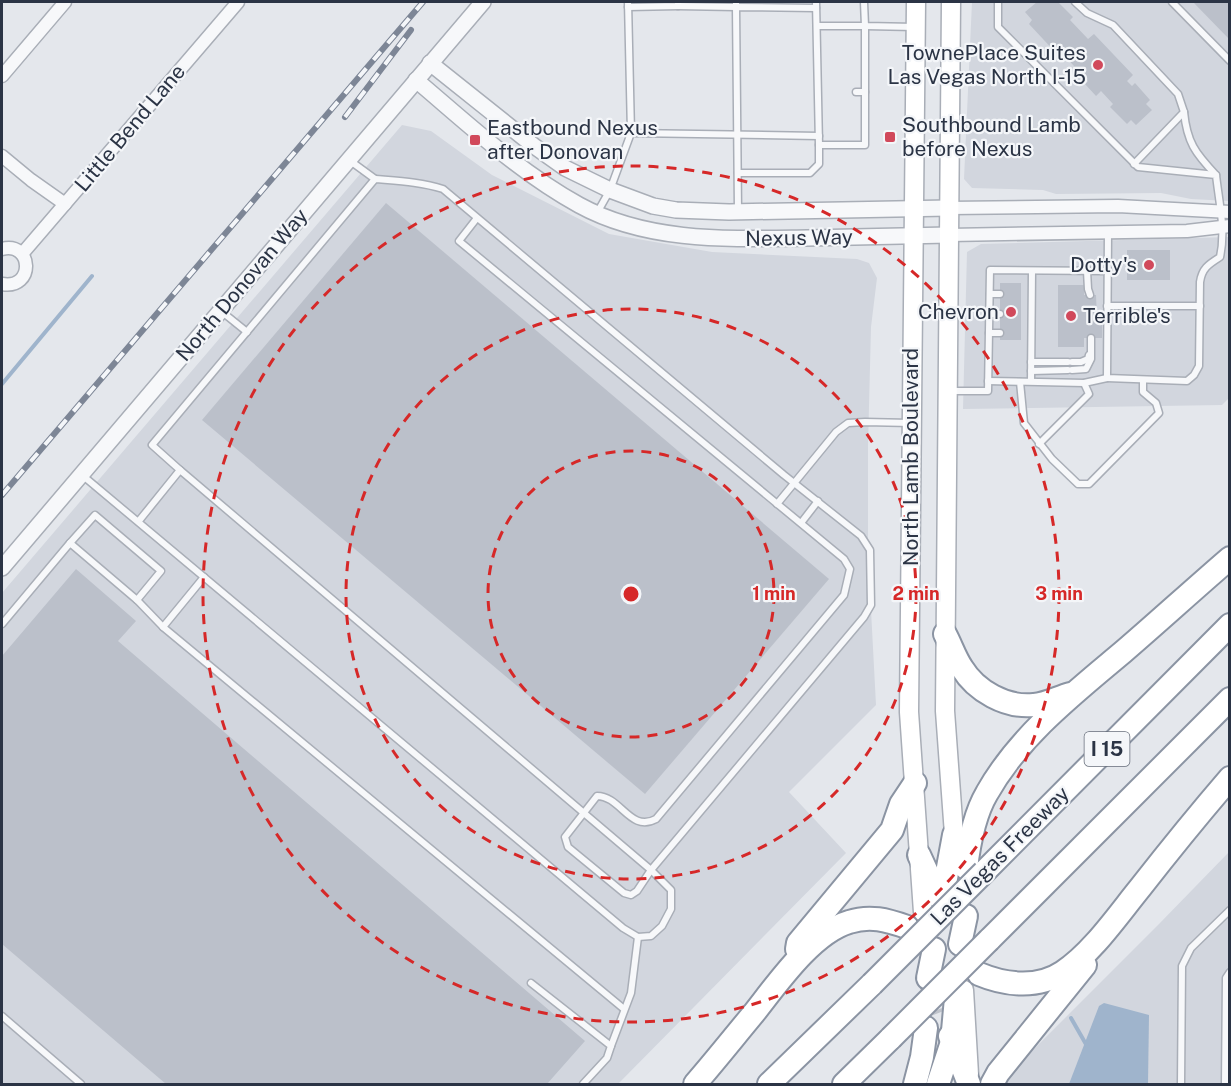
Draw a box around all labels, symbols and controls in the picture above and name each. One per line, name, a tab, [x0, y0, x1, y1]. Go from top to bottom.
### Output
place label: TownePlace Suites Las Vegas North I-15	[887, 40, 1086, 89]
marker: TownePlace Suites Las Vegas North I-15	[1091, 58, 1105, 72]
street label: Little Bend Lane	[69, 59, 190, 196]
place label: Southbound Lamb before Nexus	[902, 112, 1081, 161]
place label: Eastbound Nexus after Donovan	[487, 115, 658, 164]
marker: Southbound Lamb before Nexus	[883, 130, 897, 144]
marker: Eastbound Nexus after Donovan	[468, 133, 482, 147]
street label: North Donovan Way	[171, 203, 313, 366]
street label: Nexus Way	[745, 224, 853, 251]
place label: Dotty's	[1070, 252, 1137, 277]
marker: Dotty's	[1142, 258, 1156, 272]
place label: Chevron	[918, 299, 999, 324]
place label: Terrible's	[1083, 303, 1171, 328]
marker: Chevron	[1004, 305, 1018, 319]
marker: Terrible's	[1064, 309, 1078, 323]
street label: North Lamb Boulevard	[898, 348, 923, 566]
text: 1 min	[752, 583, 796, 604]
text: 2 min	[892, 583, 940, 604]
text: 3 min	[1035, 583, 1083, 604]
centre of rings	[621, 584, 641, 604]
road number: I 15	[1084, 732, 1130, 766]
street label: Las Vegas Freeway	[925, 781, 1074, 930]

